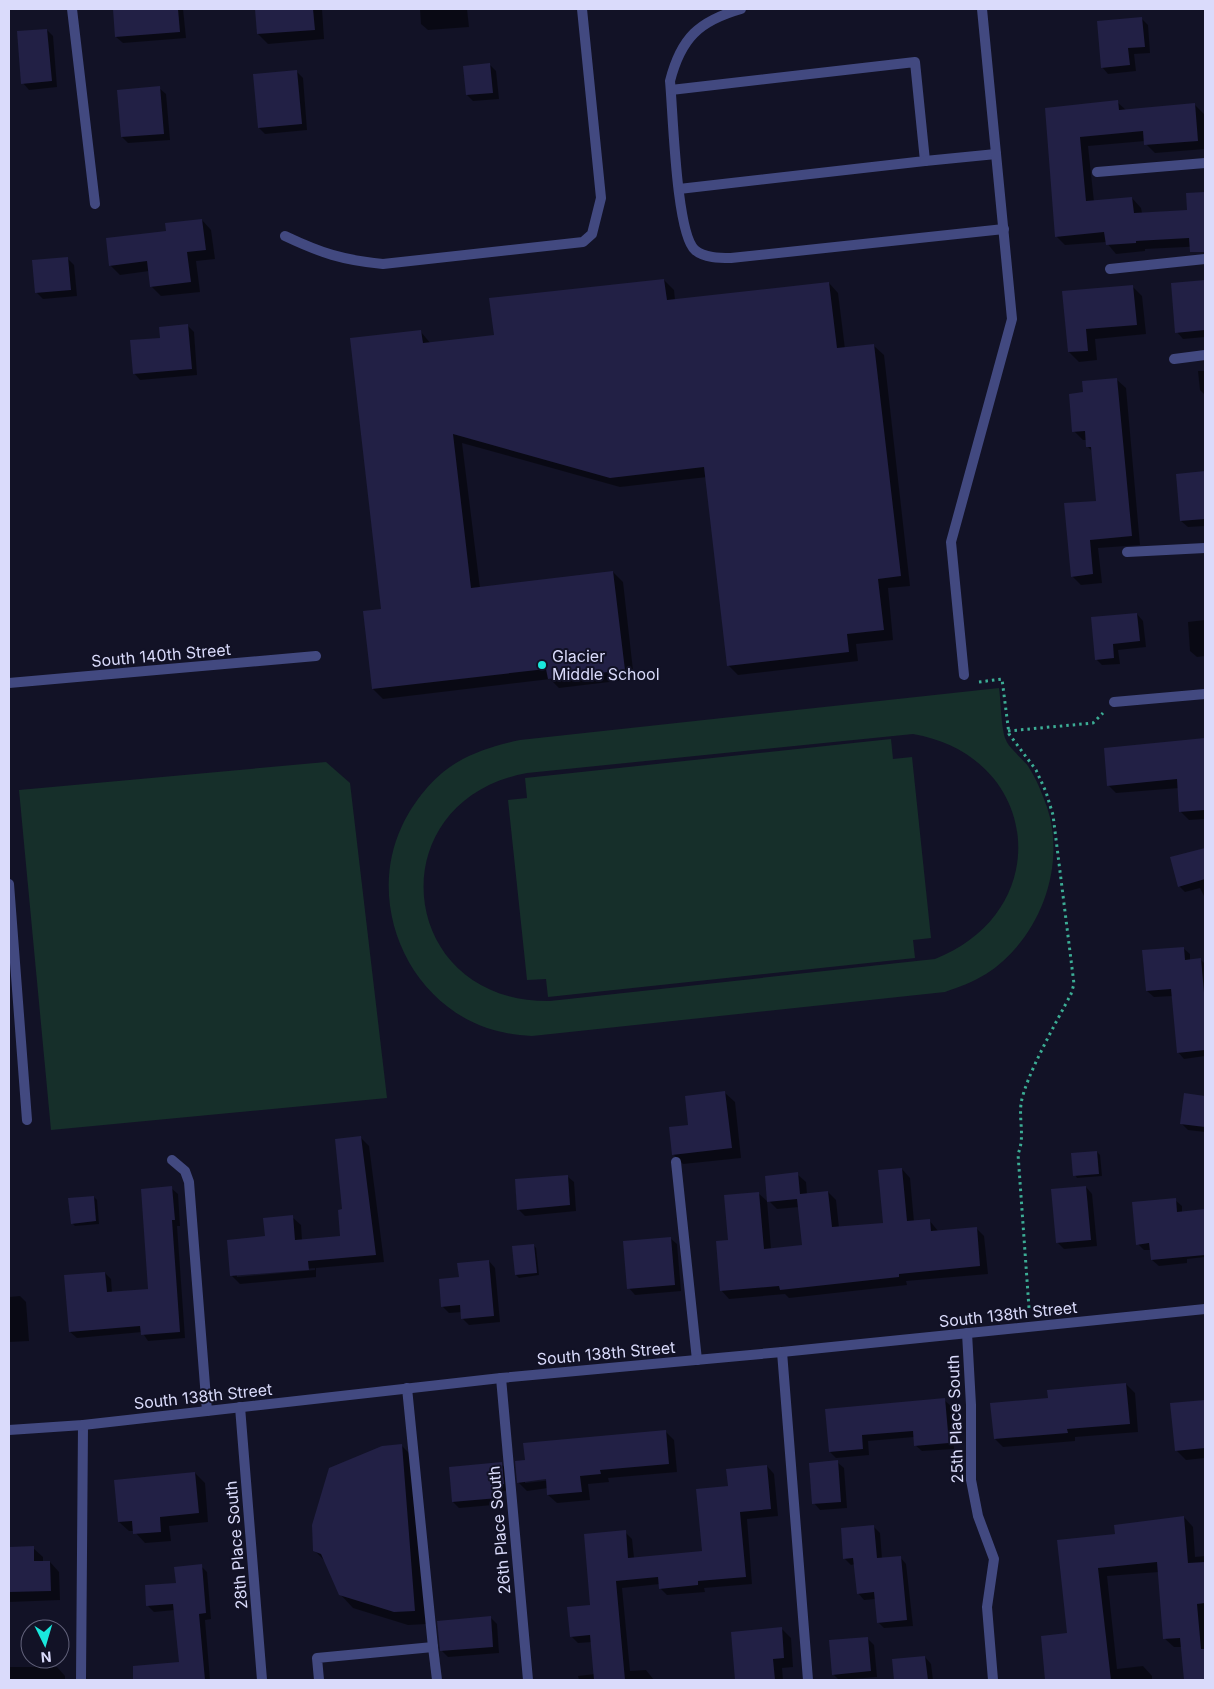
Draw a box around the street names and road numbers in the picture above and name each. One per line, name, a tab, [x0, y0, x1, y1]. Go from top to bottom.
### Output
street label: South 140th Street	[90, 639, 232, 671]
street label: South 138th Street	[938, 1297, 1078, 1331]
street label: South 138th Street	[536, 1337, 676, 1369]
street label: 25th Place South	[943, 1354, 967, 1484]
street label: South 138th Street	[133, 1379, 273, 1413]
street label: 26th Place South	[483, 1465, 515, 1595]
street label: 28th Place South	[220, 1480, 252, 1610]

